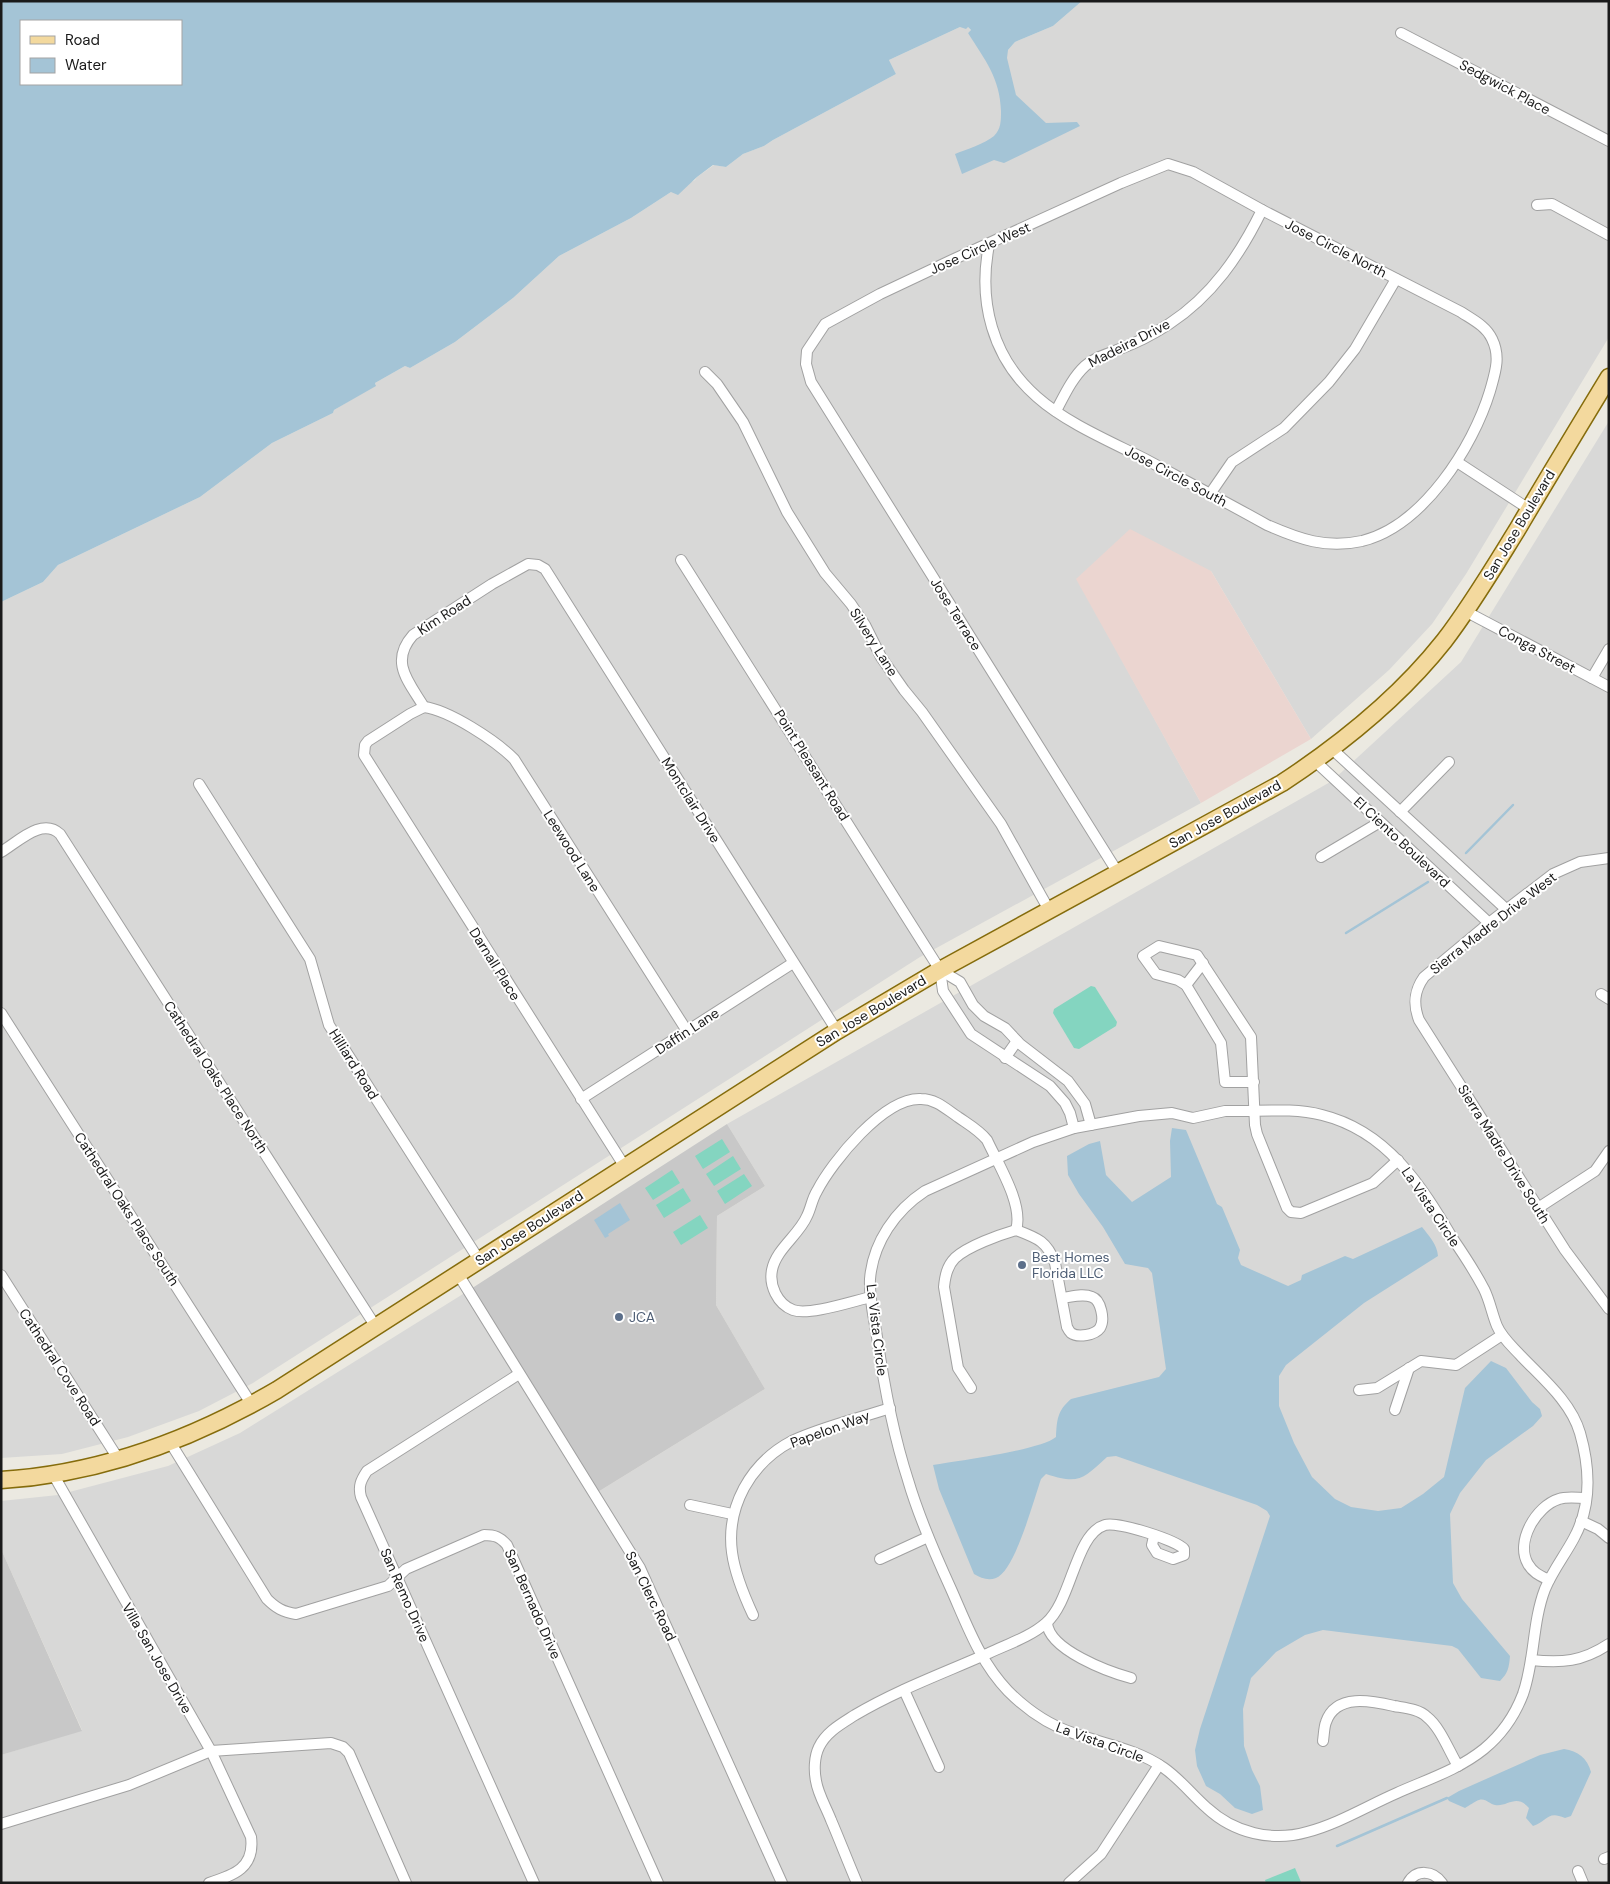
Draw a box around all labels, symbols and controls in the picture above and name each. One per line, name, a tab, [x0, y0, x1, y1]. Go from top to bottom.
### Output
legend	[20, 20, 182, 85]
text: Road	[65, 30, 100, 50]
text: Water	[65, 55, 107, 75]
street label: Sedgwick Place	[1456, 56, 1554, 119]
street label: Jose Circle North	[1282, 215, 1390, 281]
street label: Jose Circle West	[927, 218, 1033, 278]
street label: Madeira Drive	[1085, 315, 1173, 371]
street label: Jose Circle South	[1122, 441, 1230, 511]
street label: San Jose Boulevard	[1479, 467, 1559, 583]
street label: Jose Terrace	[927, 574, 986, 654]
street label: Kim Road	[414, 591, 474, 639]
street label: Silvery Lane	[846, 604, 902, 680]
street label: Conga Street	[1495, 621, 1579, 677]
street label: Point Pleasant Road	[770, 706, 854, 824]
street label: Montclair Drive	[658, 754, 725, 846]
street label: San Jose Boulevard	[1166, 776, 1284, 852]
street label: El Ciento Boulevard	[1350, 793, 1454, 891]
street label: Leewood Lane	[540, 807, 604, 895]
street label: Sierra Madre Drive West	[1426, 868, 1560, 978]
street label: Darnall Place	[465, 924, 525, 1004]
street label: San Jose Boulevard	[813, 971, 929, 1051]
street label: Cathedral Oaks Place North	[160, 997, 272, 1157]
street label: Daffin Lane	[652, 1004, 722, 1058]
street label: Hilliard Road	[325, 1025, 383, 1103]
street label: Sierra Madre Drive South	[1454, 1081, 1554, 1227]
street label: Cathedral Oaks Place South	[71, 1129, 183, 1289]
street label: La Vista Circle	[1398, 1164, 1464, 1250]
street label: San Jose Boulevard	[472, 1186, 586, 1270]
place label: Best Homes Florida LLC	[1032, 1248, 1110, 1282]
marker: Best Homes Florida LLC	[1016, 1259, 1028, 1271]
street label: La Vista Circle	[862, 1283, 892, 1377]
street label: Cathedral Cove Road	[15, 1305, 105, 1429]
place label: JCA	[629, 1308, 655, 1326]
marker: JCA	[613, 1311, 625, 1323]
street label: Papelon Way	[788, 1406, 872, 1452]
street label: San Remo Drive	[376, 1545, 434, 1645]
street label: San Bernado Drive	[501, 1546, 565, 1662]
street label: San Clerc Road	[621, 1548, 681, 1644]
street label: Villa San Jose Drive	[118, 1599, 196, 1717]
street label: La Vista Circle	[1054, 1718, 1147, 1766]

